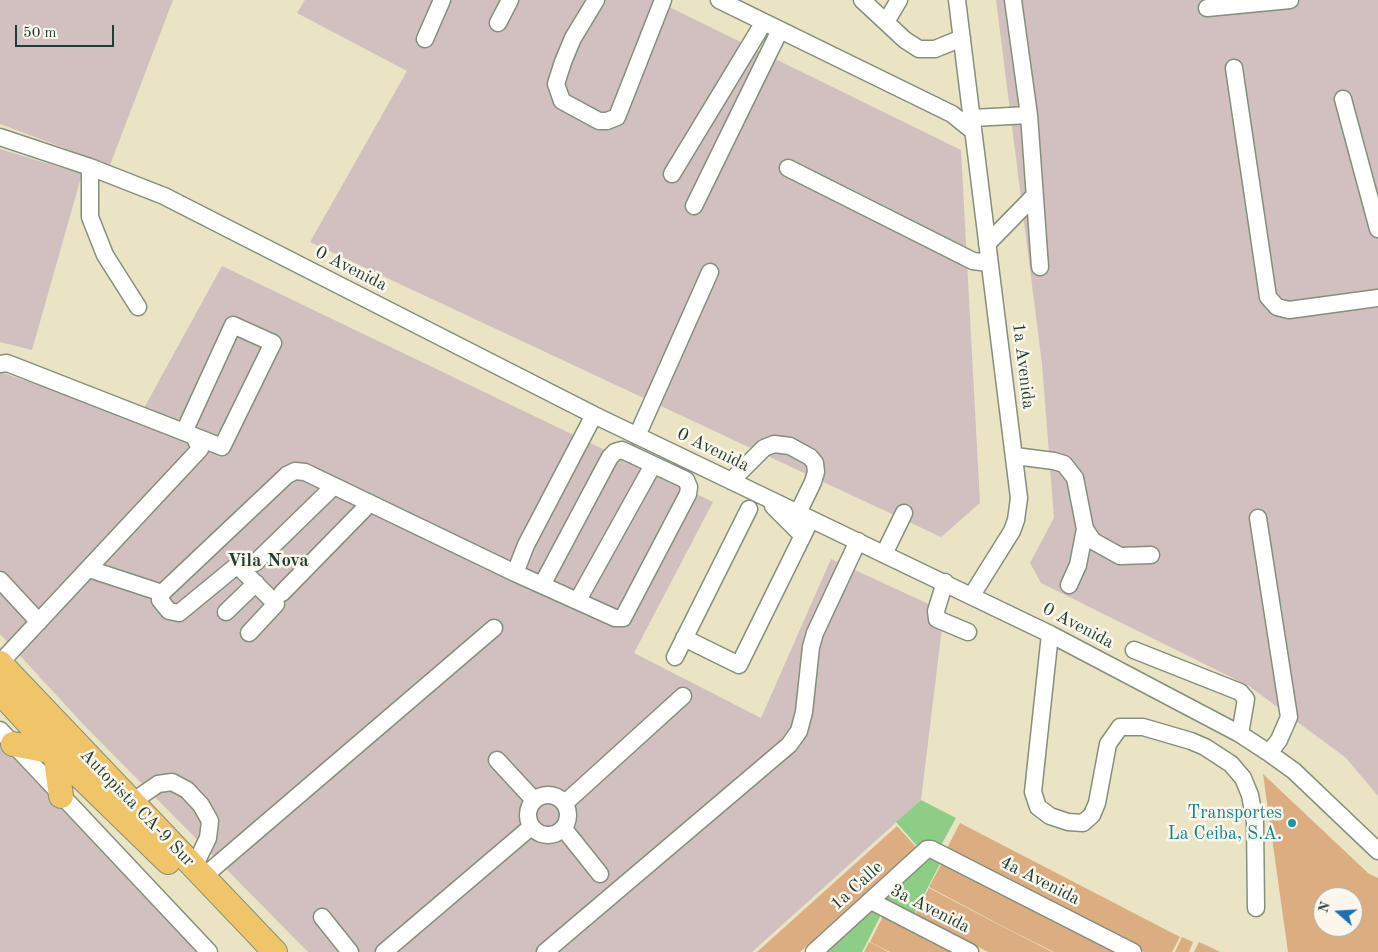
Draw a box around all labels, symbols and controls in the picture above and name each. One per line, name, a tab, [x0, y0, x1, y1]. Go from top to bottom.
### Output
scale bar	[18, 15, 116, 47]
text: 50 m	[23, 26, 57, 41]
street label: 0 Avenida	[311, 242, 391, 296]
street label: 1a Avenida	[1007, 322, 1039, 410]
street label: 0 Avenida	[673, 423, 753, 477]
district label: Vila Nova	[227, 550, 309, 572]
street label: 0 Avenida	[1039, 598, 1117, 654]
street label: Autopista CA-9 Sur	[75, 744, 199, 872]
place label: Transportes La Ceiba, S.A.	[1168, 802, 1282, 844]
marker: Transportes La Ceiba, S.A.	[1286, 817, 1298, 829]
street label: 4a Avenida	[996, 852, 1084, 910]
street label: 1a Calle	[826, 857, 888, 915]
street label: 3a Avenida	[886, 880, 974, 938]
north arrow	[1313, 887, 1363, 937]
text: N	[1316, 900, 1333, 915]

